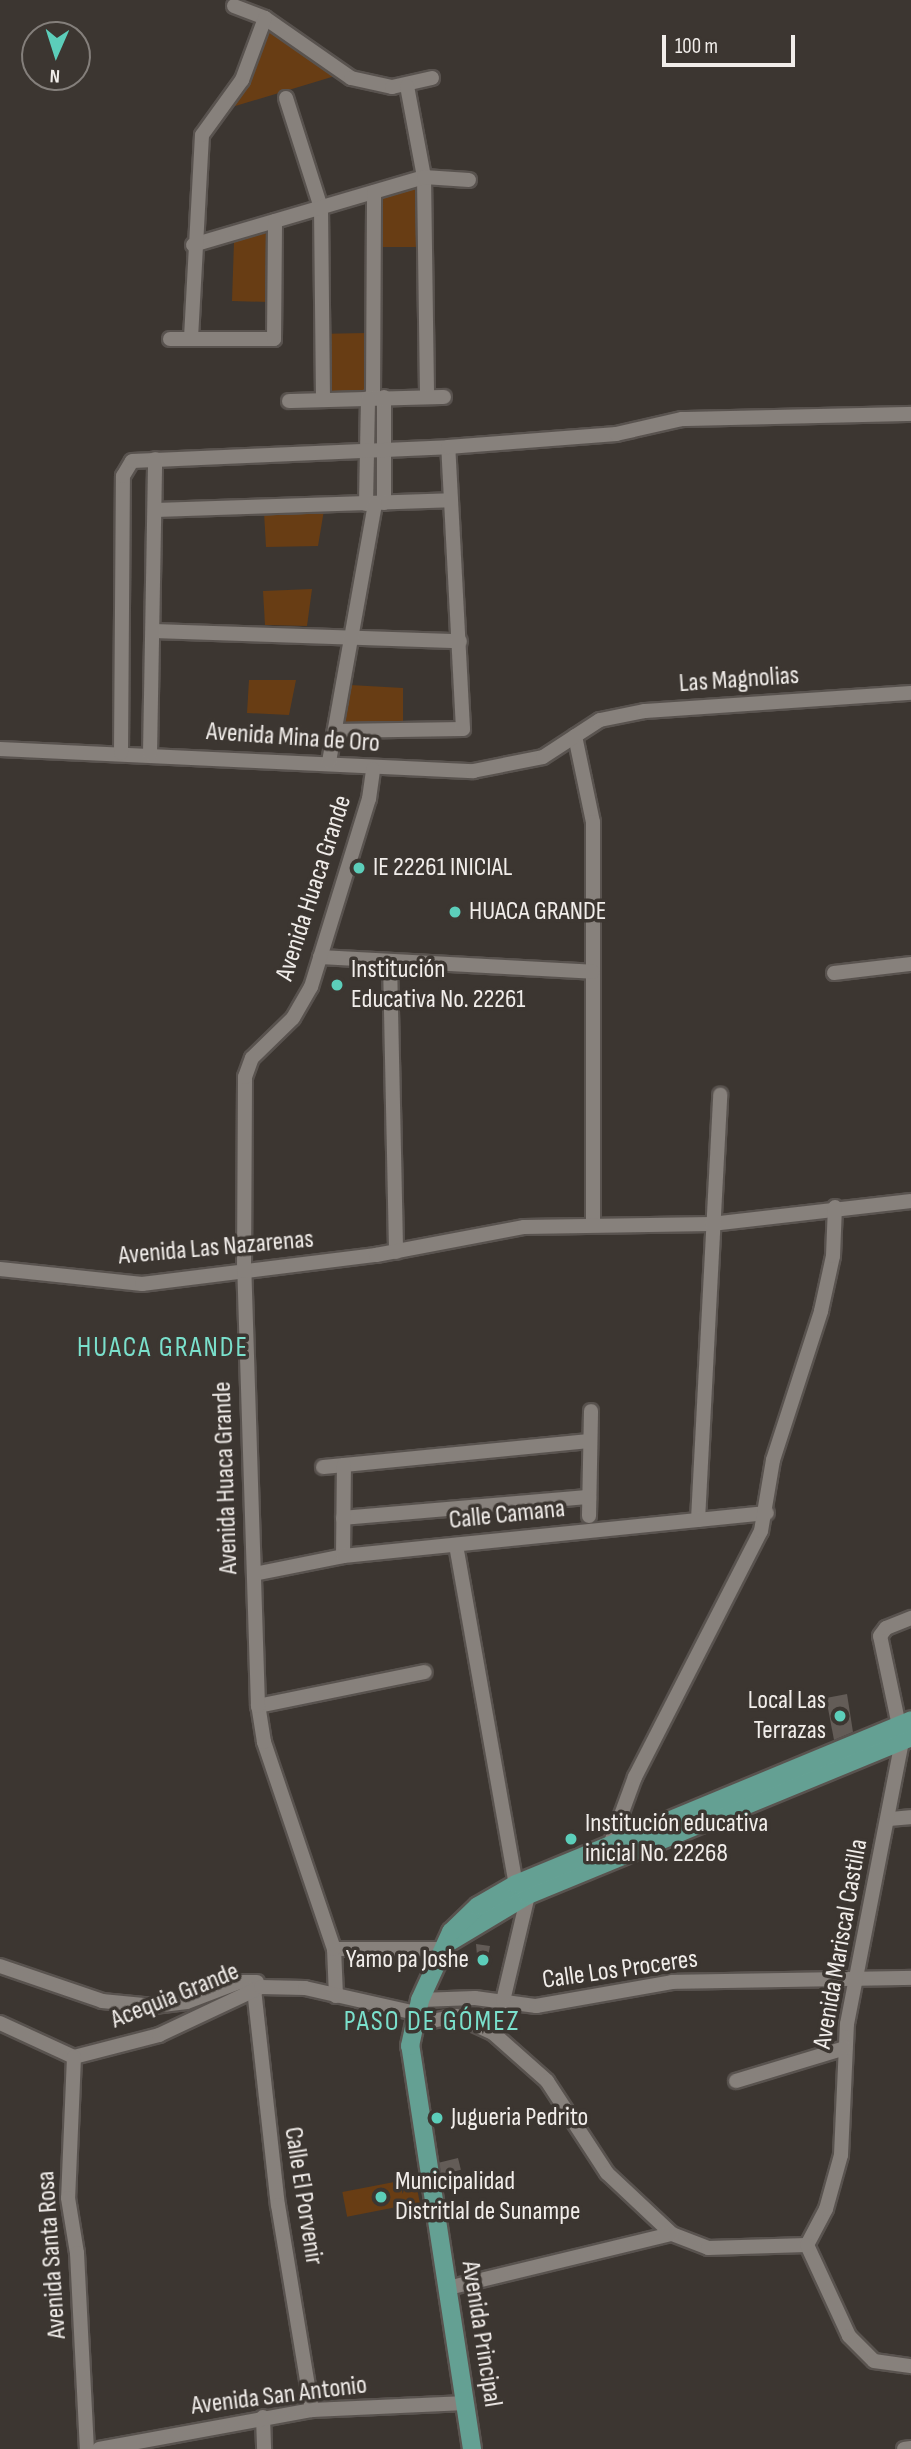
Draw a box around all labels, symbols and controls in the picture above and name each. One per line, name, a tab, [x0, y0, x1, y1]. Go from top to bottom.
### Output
north arrow	[21, 21, 91, 91]
scale bar	[666, 21, 799, 65]
text: 100 m	[675, 34, 718, 59]
text: N	[49, 64, 61, 87]
street label: Las Magnolias	[678, 660, 800, 700]
street label: Avenida Mina de Oro	[205, 716, 381, 760]
street label: Avenida Huaca Grande	[269, 791, 359, 985]
place label: IE 22261 INICIAL	[373, 852, 512, 884]
marker: IE 22261 INICIAL	[351, 860, 367, 876]
place label: HUACA GRANDE	[469, 896, 606, 928]
marker: HUACA GRANDE	[447, 904, 463, 920]
place label: Institución Educativa No. 22261	[351, 954, 525, 1016]
marker: Institución Educativa No. 22261	[329, 977, 345, 993]
street label: Avenida Las Nazarenas	[117, 1224, 315, 1272]
district label: HUACA GRANDE	[78, 1331, 248, 1365]
street label: Avenida Huaca Grande	[207, 1381, 245, 1575]
street label: Calle Camana	[447, 1493, 567, 1537]
place label: Local Las Terrazas	[748, 1685, 826, 1746]
marker: Local Las Terrazas	[832, 1708, 848, 1724]
place label: Institución educativa inicial No. 22268	[585, 1808, 768, 1870]
marker: Institución educativa inicial No. 22268	[563, 1831, 579, 1847]
street label: Avenida Mariscal Castilla	[807, 1837, 875, 2051]
place label: Yamo pa Joshe	[346, 1944, 469, 1976]
street label: Calle Los Proceres	[540, 1944, 700, 1996]
marker: Yamo pa Joshe	[475, 1952, 491, 1968]
street label: Acequia Grande	[106, 1956, 244, 2036]
district label: PASO DE GÓMEZ	[345, 2005, 519, 2039]
place label: Jugueria Pedrito	[451, 2102, 588, 2134]
marker: Jugueria Pedrito	[429, 2110, 445, 2126]
street label: Calle El Porvenir	[277, 2125, 329, 2267]
place label: Municipalidad Distritlal de Sunampe	[395, 2166, 580, 2228]
street label: Avenida Santa Rosa	[31, 2170, 73, 2340]
marker: Municipalidad Distritlal de Sunampe	[373, 2189, 389, 2205]
street label: Avenida Principal	[454, 2259, 508, 2409]
street label: Avenida San Antonio	[189, 2370, 369, 2422]

